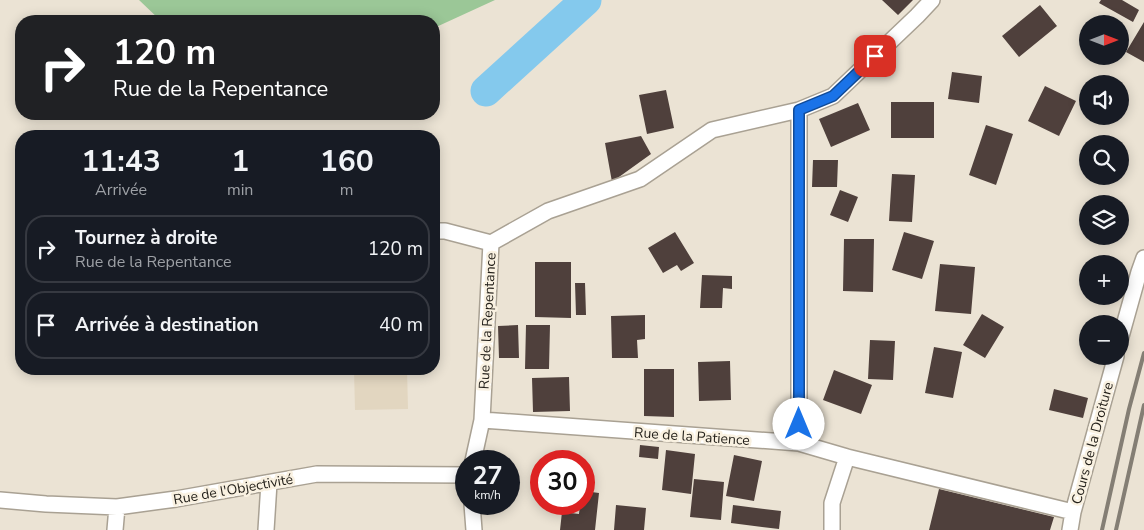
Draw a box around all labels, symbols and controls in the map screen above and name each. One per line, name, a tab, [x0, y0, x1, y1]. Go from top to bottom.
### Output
north arrow	[1079, 15, 1129, 65]
map controls	[1079, 15, 1129, 365]
text: 120 m	[113, 29, 216, 76]
icon: right	[30, 35, 95, 100]
pin	[854, 35, 896, 77]
icon: arrive	[861, 42, 889, 70]
text: Rue de la Repentance	[113, 74, 328, 104]
button: sound	[1079, 75, 1129, 125]
button: search	[1079, 135, 1129, 185]
text: 11:43	[81, 141, 161, 182]
text: 1	[231, 141, 249, 182]
text: 160	[320, 141, 374, 182]
text: Arrivée	[95, 179, 147, 201]
text: min	[227, 179, 253, 201]
text: m	[340, 179, 354, 201]
button: layers	[1079, 195, 1129, 245]
text: Tournez à droite	[75, 225, 218, 251]
icon: right	[32, 235, 60, 263]
text: 120 m	[368, 236, 423, 262]
text: Rue de la Repentance	[75, 251, 231, 273]
street label: Rue de la Repentance	[474, 252, 501, 390]
button: +	[1079, 255, 1129, 305]
icon: arrive	[32, 311, 60, 339]
text: Arrivée à destination	[75, 312, 259, 338]
text: 40 m	[379, 312, 423, 338]
button: −	[1079, 315, 1129, 365]
street label: Cours de la Droiture	[1067, 380, 1118, 506]
position arrow	[772, 397, 824, 449]
street label: Rue de la Patience	[633, 423, 750, 450]
speed limit sign: 30	[530, 450, 595, 515]
text: 27	[472, 459, 503, 493]
street label: Rue de l'Objectivité	[172, 470, 294, 509]
text: km/h	[474, 487, 501, 503]

